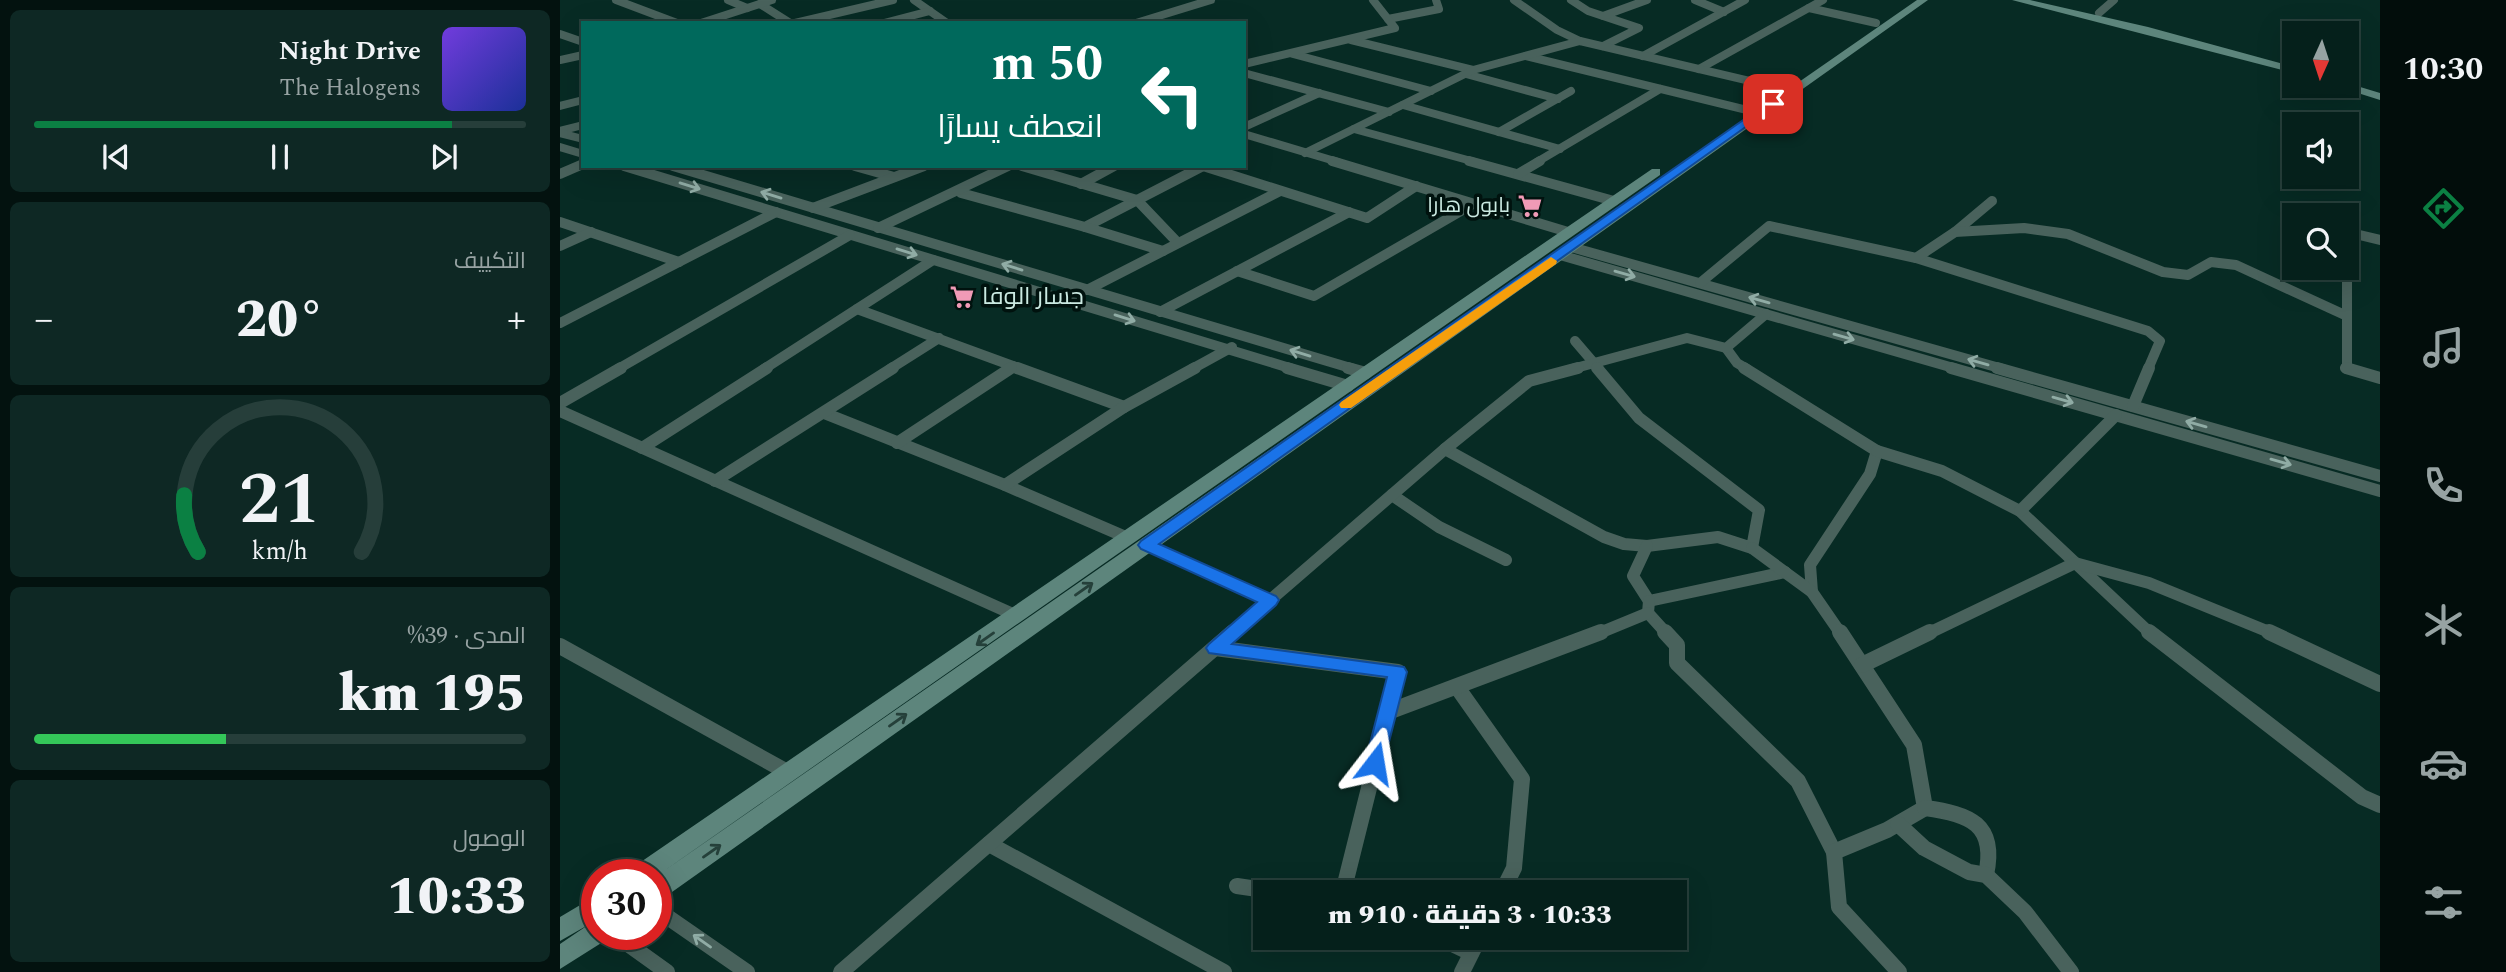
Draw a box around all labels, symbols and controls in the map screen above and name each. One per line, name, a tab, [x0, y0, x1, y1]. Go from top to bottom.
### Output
north arrow	[2282, 21, 2359, 98]
map controls	[2282, 21, 2359, 280]
text: 50 m	[992, 27, 1103, 102]
text: Night Drive	[279, 31, 421, 71]
text: 10:30	[2403, 45, 2483, 94]
icon: left	[1127, 49, 1218, 140]
text: The Halogens	[280, 71, 421, 106]
pin	[1743, 74, 1803, 134]
icon: arrive	[1754, 85, 1792, 123]
text: انعطف يسارًا	[937, 103, 1103, 152]
button: sound	[2282, 112, 2359, 189]
icon: previous	[97, 138, 135, 176]
icon: pause	[261, 138, 299, 176]
icon: next	[425, 138, 463, 176]
one-way arrow	[678, 181, 700, 194]
icon: directions	[2419, 184, 2468, 233]
one-way arrow	[760, 188, 782, 201]
place label: بابول هارا	[1427, 190, 1510, 222]
supermarket icon: بابول هارا	[1516, 192, 1544, 220]
button: search	[2282, 203, 2359, 280]
text: التكييف	[454, 244, 526, 279]
one-way arrow	[896, 247, 918, 260]
one-way arrow	[1001, 260, 1023, 273]
one-way arrow	[1614, 268, 1636, 281]
place label: جسار الوفا	[982, 279, 1084, 315]
text: 20°	[236, 281, 324, 360]
supermarket icon: جسار الوفا	[948, 283, 976, 311]
text: −	[34, 291, 53, 349]
text: +	[507, 291, 526, 349]
one-way arrow	[1748, 293, 1770, 306]
one-way arrow	[1114, 313, 1136, 326]
icon: music	[2419, 323, 2468, 372]
one-way arrow	[1833, 331, 1855, 344]
one-way arrow	[1290, 346, 1312, 359]
one-way arrow	[1967, 355, 1989, 368]
one-way arrow	[2051, 394, 2073, 407]
one-way arrow	[2186, 417, 2208, 430]
text: 21	[239, 445, 321, 556]
one-way arrow	[2270, 457, 2292, 470]
icon: phone	[2419, 461, 2468, 510]
text: km/h	[252, 533, 308, 571]
one-way arrow	[1074, 582, 1093, 596]
icon: climate	[2419, 600, 2468, 649]
text: المدى · 39%	[408, 619, 526, 654]
one-way arrow	[975, 632, 995, 646]
text: 195 km	[338, 655, 526, 734]
one-way arrow	[888, 713, 907, 727]
position arrow	[1338, 726, 1412, 800]
icon: car	[2419, 739, 2468, 788]
text: الوصول	[453, 822, 526, 857]
one-way arrow	[702, 844, 721, 858]
text: 10:33	[387, 858, 526, 937]
speed limit sign: 30	[581, 859, 672, 950]
icon: filters	[2419, 878, 2468, 927]
text: 10:33 · 3 دقيقة · 910 m	[1328, 895, 1612, 935]
one-way arrow	[693, 934, 712, 948]

